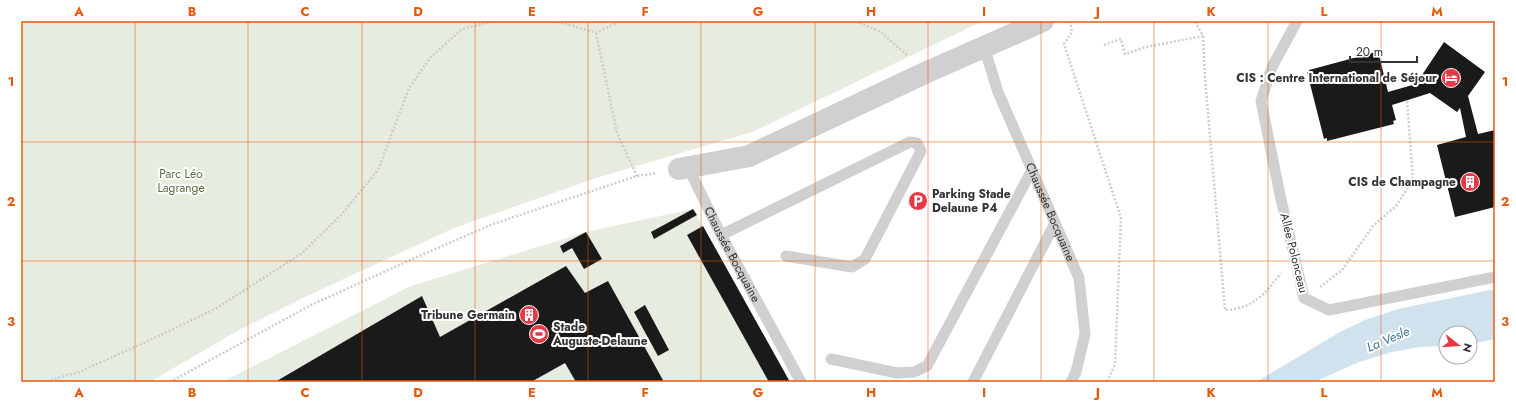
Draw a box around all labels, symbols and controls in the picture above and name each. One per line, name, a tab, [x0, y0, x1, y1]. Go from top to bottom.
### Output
text: A	[73, 2, 84, 21]
text: B	[188, 2, 197, 21]
text: C	[300, 2, 310, 21]
text: D	[413, 2, 423, 21]
text: E	[528, 2, 536, 21]
text: F	[641, 2, 649, 21]
text: G	[753, 2, 764, 21]
text: H	[866, 2, 876, 21]
text: I	[982, 2, 986, 21]
text: J	[1093, 2, 1100, 21]
text: K	[1206, 2, 1216, 21]
text: L	[1321, 2, 1328, 21]
text: M	[1431, 2, 1443, 21]
scale bar	[1350, 38, 1417, 64]
text: 20 m	[1356, 43, 1383, 61]
hotel icon: CIS : Centre International de Séjour	[1440, 67, 1462, 89]
place label: CIS : Centre International de Séjour	[1236, 69, 1437, 87]
text: 1	[8, 72, 14, 91]
text: 1	[1502, 72, 1508, 91]
street label: Chaussée Bocquaine	[1021, 160, 1080, 264]
park label: Parc Léo Lagrange	[157, 165, 205, 197]
building icon: CIS de Champagne	[1459, 171, 1481, 193]
place label: CIS de Champagne	[1348, 173, 1456, 191]
place label: Parking Stade Delaune P4	[932, 185, 1011, 217]
parking icon: Parking Stade Delaune P4	[907, 190, 929, 212]
text: 2	[7, 192, 15, 211]
text: 2	[1501, 192, 1509, 211]
street label: Chaussée Bocquaine	[700, 204, 765, 305]
street label: Allée Polonceau	[1275, 211, 1313, 295]
building icon: Tribune Germain	[518, 304, 540, 326]
place label: Tribune Germain	[421, 306, 515, 324]
text: 3	[7, 312, 15, 331]
text: 3	[1501, 312, 1509, 331]
place label: Stade Auguste-Delaune	[552, 318, 648, 350]
water label: La Vesle	[1364, 321, 1413, 357]
sports icon: Stade Auguste-Delaune	[528, 323, 550, 345]
north arrow	[1438, 325, 1478, 365]
text: N	[1459, 341, 1476, 354]
text: A	[73, 383, 84, 402]
text: B	[188, 383, 197, 402]
text: C	[300, 383, 310, 402]
text: D	[413, 383, 423, 402]
text: E	[528, 383, 536, 402]
text: F	[641, 383, 649, 402]
text: G	[753, 383, 764, 402]
text: H	[866, 383, 876, 402]
text: I	[982, 383, 986, 402]
text: J	[1093, 383, 1100, 402]
text: K	[1206, 383, 1216, 402]
text: L	[1321, 383, 1328, 402]
text: M	[1431, 383, 1443, 402]

